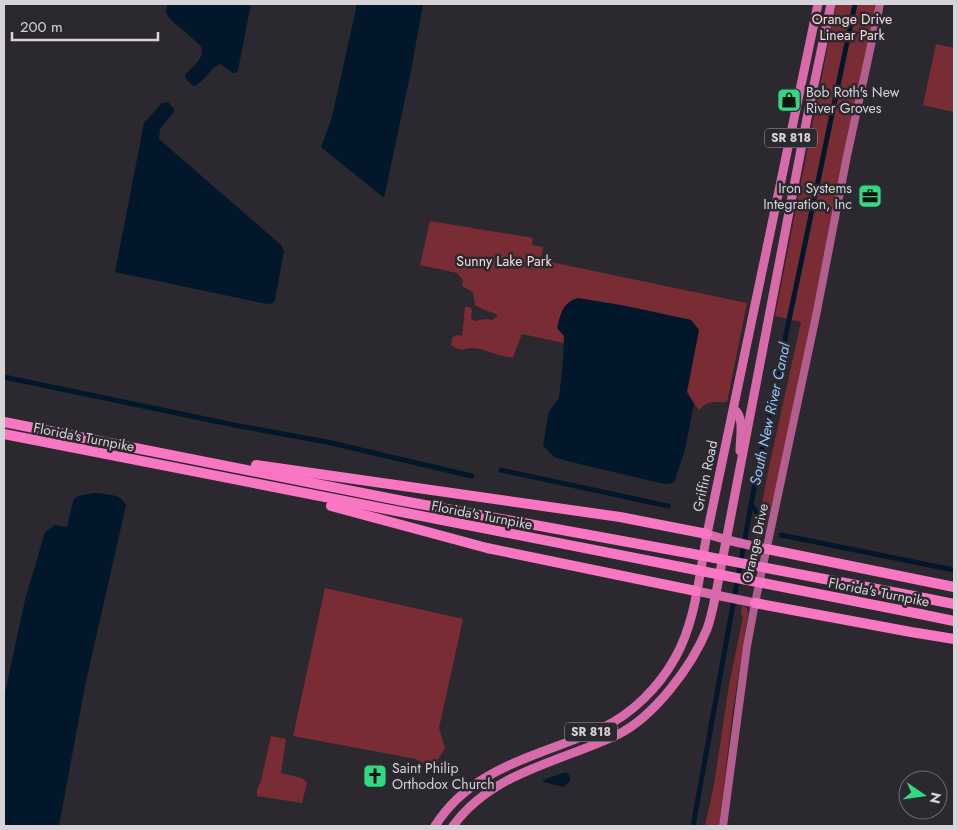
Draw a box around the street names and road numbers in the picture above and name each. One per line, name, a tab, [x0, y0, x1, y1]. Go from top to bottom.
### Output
road number: SR 818	[765, 128, 817, 148]
street label: Florida's Turnpike	[32, 417, 136, 457]
street label: Griffin Road	[688, 438, 722, 514]
street label: Florida's Turnpike	[430, 495, 534, 535]
street label: Orange Drive	[737, 502, 773, 584]
street label: Florida's Turnpike	[827, 572, 931, 612]
road number: SR 818	[565, 722, 617, 742]

